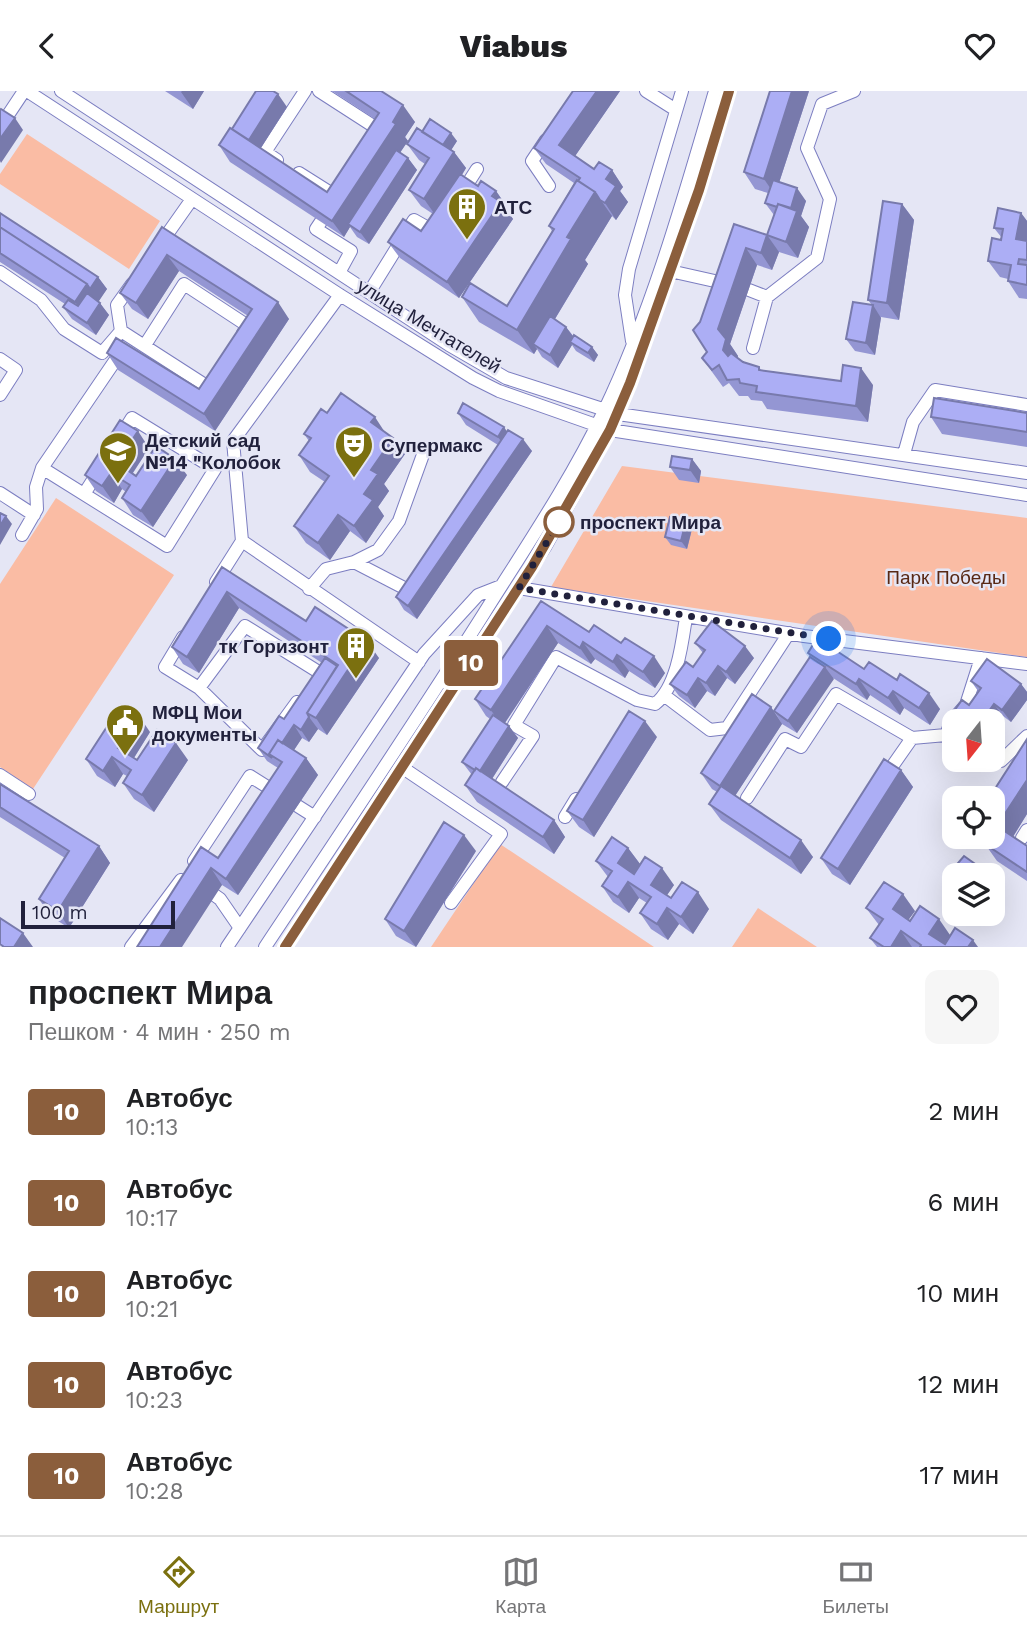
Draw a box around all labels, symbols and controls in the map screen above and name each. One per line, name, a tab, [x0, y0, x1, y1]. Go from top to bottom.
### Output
icon: back	[28, 27, 66, 65]
text: Viabus	[460, 27, 567, 65]
icon: heart	[961, 27, 999, 65]
building icon: АТС	[446, 186, 488, 241]
place label: АТС	[494, 196, 532, 219]
street label: улица Мечтателей	[353, 274, 505, 378]
theatre icon: Супермакс	[333, 424, 375, 479]
place label: Детский сад №14 "Колобок	[145, 429, 281, 474]
school or university icon: Детский сад №14 "Колобок	[97, 430, 139, 485]
place label: Супермакс	[381, 434, 483, 457]
marker: проспект Мира	[544, 507, 574, 537]
place label: проспект Мира	[580, 511, 721, 534]
park label: Парк Победы	[886, 566, 1006, 589]
your location	[811, 621, 846, 656]
building icon: тк Горизонт	[335, 625, 377, 680]
place label: тк Горизонт	[219, 635, 329, 658]
line badge: 10	[440, 640, 503, 686]
text: 10	[458, 649, 484, 677]
place label: МФЦ Мои документы	[152, 701, 257, 746]
public building icon: МФЦ Мои документы	[104, 702, 146, 757]
north arrow	[942, 709, 1004, 772]
map controls	[942, 709, 1005, 926]
button: locate	[942, 786, 1005, 849]
button: layers	[942, 863, 1005, 926]
scale bar	[21, 898, 175, 930]
text: 100 m	[32, 901, 88, 924]
button: heart	[925, 970, 999, 1044]
text: проспект Мира	[28, 973, 272, 1012]
text: Пешком · 4 мин · 250 m	[28, 1019, 291, 1046]
text: Автобус	[126, 1083, 233, 1113]
text: 2 мин	[928, 1096, 999, 1126]
text: 10	[54, 1098, 79, 1126]
text: 10:13	[126, 1114, 178, 1141]
text: Автобус	[126, 1174, 233, 1204]
text: 6 мин	[928, 1187, 999, 1217]
text: 10	[54, 1189, 79, 1217]
text: 10:17	[126, 1205, 178, 1232]
text: Автобус	[126, 1265, 233, 1295]
text: 10 мин	[917, 1278, 999, 1308]
text: 10	[54, 1280, 79, 1308]
text: 10:21	[126, 1296, 178, 1323]
text: Автобус	[126, 1356, 233, 1386]
text: 12 мин	[918, 1369, 999, 1399]
text: 10	[54, 1371, 79, 1399]
text: 10:23	[126, 1387, 183, 1414]
text: Автобус	[126, 1447, 233, 1477]
text: 17 мин	[919, 1460, 999, 1490]
text: 10	[54, 1462, 79, 1490]
text: 10:28	[126, 1478, 184, 1505]
tab: Маршрут	[138, 1553, 219, 1618]
tab: Карта	[495, 1553, 546, 1618]
tab: Билеты	[822, 1553, 889, 1618]

